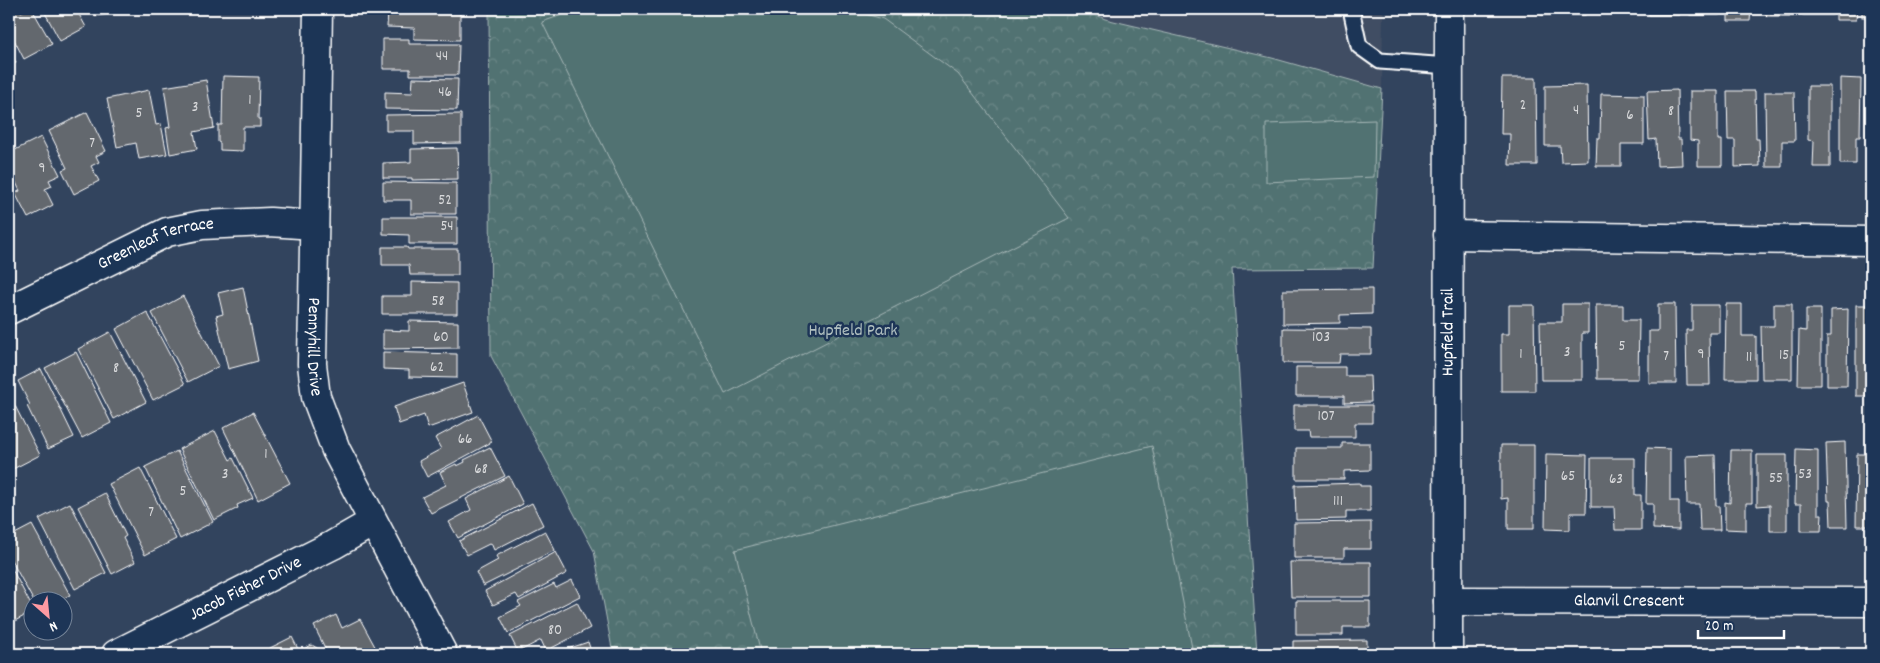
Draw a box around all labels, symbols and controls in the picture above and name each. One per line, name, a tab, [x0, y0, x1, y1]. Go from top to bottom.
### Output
house number: 44	[436, 46, 448, 68]
house number: 46	[438, 82, 452, 104]
house number: 1	[248, 90, 252, 112]
house number: 2	[1520, 95, 1526, 117]
house number: 3	[192, 97, 198, 119]
house number: 4	[1573, 100, 1579, 122]
house number: 8	[1668, 101, 1674, 123]
house number: 5	[136, 103, 143, 125]
house number: 6	[1626, 105, 1634, 127]
house number: 7	[89, 133, 95, 155]
house number: 9	[39, 158, 45, 180]
house number: 52	[438, 190, 452, 212]
street label: Greenleaf Terrace	[93, 212, 214, 277]
house number: 54	[440, 216, 454, 238]
street label: Hupfield Trail	[1436, 287, 1461, 376]
house number: 58	[432, 291, 444, 313]
street label: Pennyhill Drive	[299, 297, 328, 398]
park label: Hupfield Park	[808, 319, 898, 344]
house number: 60	[433, 327, 449, 349]
house number: 103	[1312, 327, 1330, 349]
house number: 5	[1619, 336, 1626, 358]
house number: 3	[1564, 342, 1570, 364]
house number: 1	[1519, 344, 1523, 366]
house number: 9	[1698, 344, 1704, 366]
house number: 15	[1779, 345, 1789, 367]
house number: 7	[1663, 346, 1669, 368]
house number: 11	[1746, 347, 1752, 369]
house number: 62	[430, 357, 444, 379]
house number: 8	[113, 358, 119, 380]
house number: 107	[1317, 406, 1335, 428]
house number: 66	[458, 429, 472, 451]
house number: 1	[264, 444, 268, 466]
house number: 68	[474, 459, 488, 481]
house number: 3	[222, 464, 228, 486]
house number: 53	[1798, 464, 1812, 486]
house number: 65	[1561, 466, 1575, 488]
house number: 55	[1769, 468, 1783, 490]
house number: 63	[1609, 469, 1623, 491]
house number: 5	[180, 481, 187, 503]
house number: 111	[1333, 491, 1343, 513]
house number: 7	[148, 502, 154, 524]
street label: Jacob Fisher Drive	[185, 550, 306, 628]
street label: Glanvil Crescent	[1574, 589, 1685, 614]
north arrow	[22, 590, 72, 640]
scale bar	[1698, 608, 1784, 640]
text: N	[45, 615, 61, 636]
text: 20 m	[1705, 616, 1733, 638]
house number: 80	[548, 620, 562, 642]

